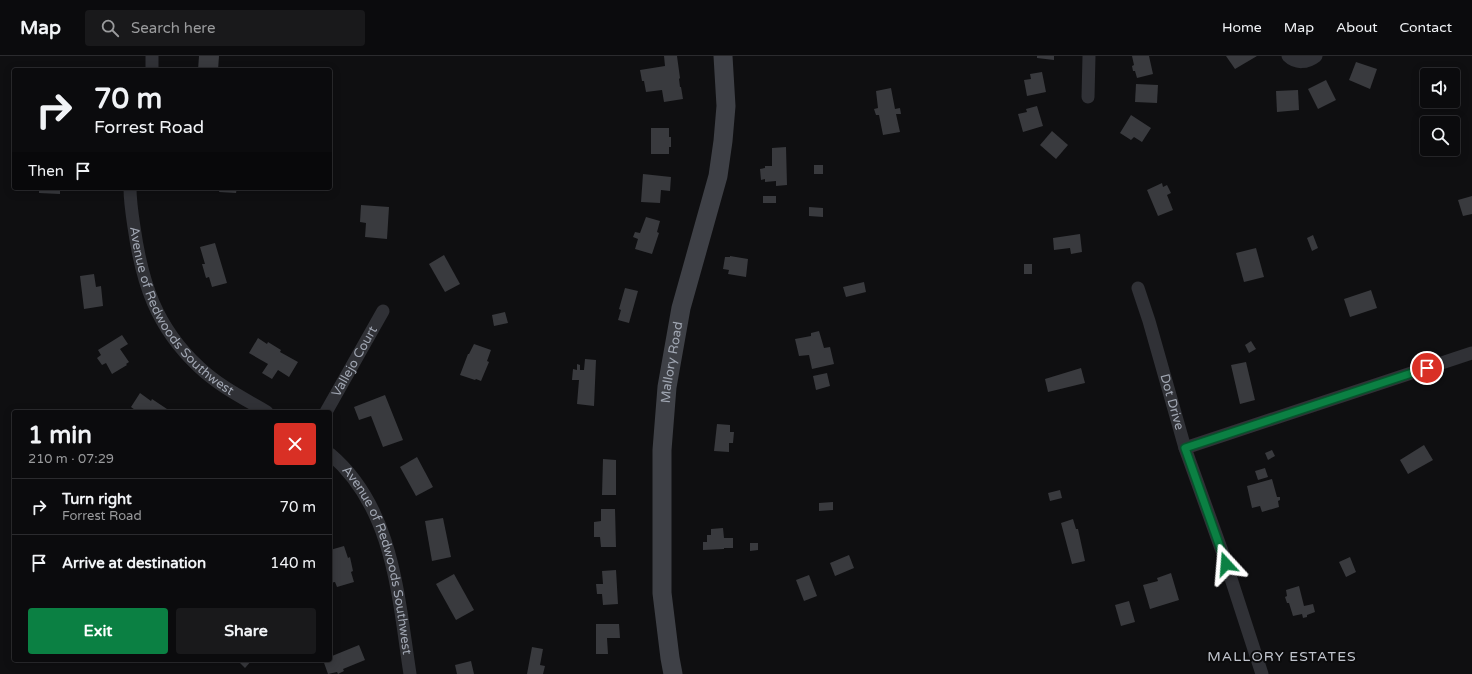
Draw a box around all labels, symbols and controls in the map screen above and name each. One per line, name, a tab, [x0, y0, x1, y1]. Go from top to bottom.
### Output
search box	[85, 10, 365, 46]
text: Map	[20, 17, 61, 39]
icon: search	[99, 17, 121, 39]
text: Search here	[131, 19, 215, 37]
text: Home	[1222, 19, 1262, 36]
text: Map	[1284, 19, 1314, 36]
text: About	[1336, 19, 1378, 36]
text: Contact	[1400, 19, 1452, 36]
map controls	[1420, 68, 1460, 156]
button: sound	[1420, 68, 1460, 108]
text: 70 m	[94, 82, 162, 116]
icon: right	[28, 84, 80, 136]
text: Forrest Road	[94, 116, 204, 138]
button: search	[1420, 116, 1460, 156]
icon: arrive	[72, 160, 94, 182]
text: Then	[28, 162, 64, 180]
street label: Avenue of Redwoods Southwest	[126, 226, 237, 399]
street label: Mallory Road	[658, 320, 686, 404]
street label: Vallejo Court	[328, 323, 381, 400]
pin	[1410, 351, 1444, 385]
icon: arrive	[1416, 357, 1438, 379]
street label: Dot Drive	[1156, 372, 1188, 432]
text: 1 min	[28, 421, 92, 450]
button: close	[274, 423, 316, 465]
text: 210 m · 07:29	[28, 451, 114, 467]
street label: Avenue of Redwoods Southwest	[338, 462, 415, 656]
text: Turn right	[62, 490, 132, 508]
icon: right	[28, 496, 50, 518]
text: 70 m	[279, 498, 316, 516]
text: Forrest Road	[62, 508, 142, 524]
position arrow	[1205, 543, 1247, 585]
icon: arrive	[28, 552, 50, 574]
text: Arrive at destination	[62, 554, 206, 572]
text: 140 m	[270, 554, 316, 572]
button: Exit	[28, 608, 168, 654]
button: Share	[176, 608, 316, 654]
district label: MALLORY ESTATES	[1207, 648, 1357, 665]

